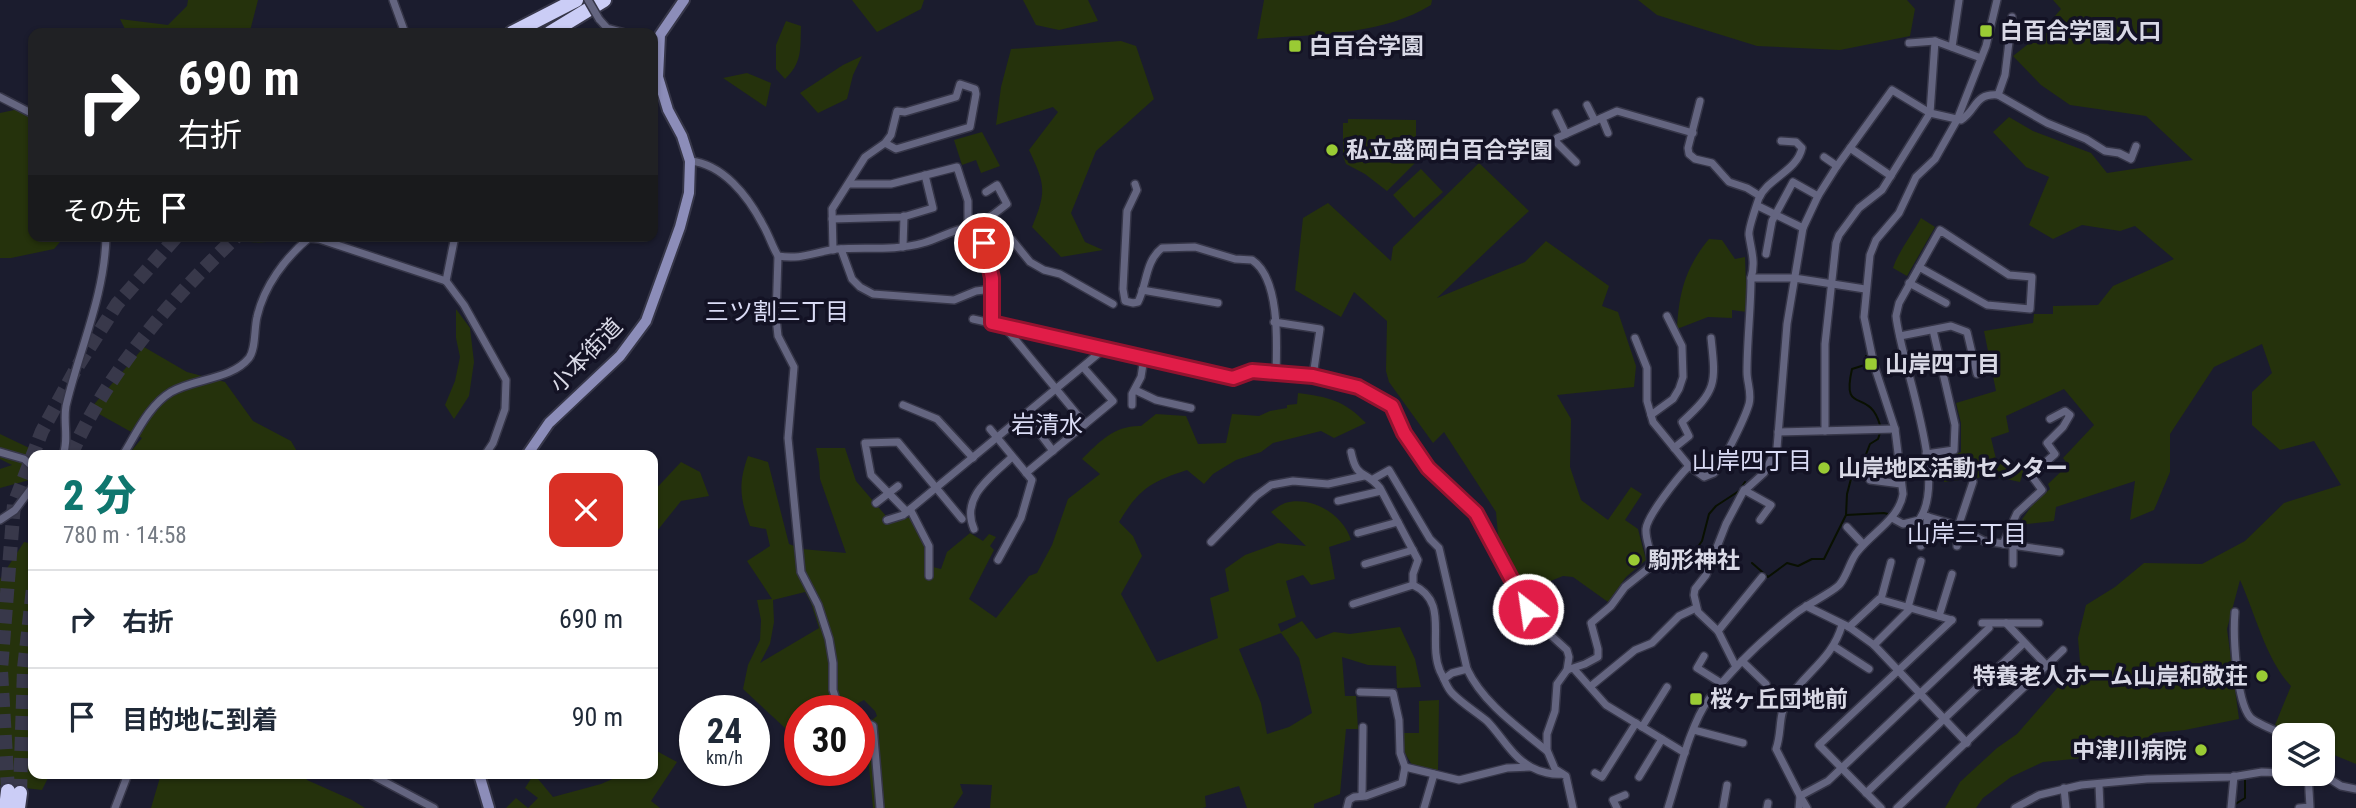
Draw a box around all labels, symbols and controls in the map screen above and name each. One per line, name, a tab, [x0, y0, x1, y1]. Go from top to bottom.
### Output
place label: 白百合学園入口	[2000, 18, 2161, 45]
marker: 白百合学園入口	[1978, 23, 1994, 39]
place label: 白百合学園	[1309, 33, 1424, 60]
marker: 白百合学園	[1287, 38, 1303, 54]
text: 690 m	[178, 50, 300, 107]
icon: right	[63, 56, 154, 147]
text: 右折	[178, 116, 242, 154]
place label: 私立盛岡白百合学園	[1346, 137, 1553, 164]
marker: 私立盛岡白百合学園	[1324, 142, 1340, 158]
icon: arrive	[155, 189, 193, 227]
text: その先	[63, 196, 141, 226]
pin	[954, 213, 1014, 273]
icon: arrive	[965, 224, 1003, 262]
district label: 三ツ割三丁目	[705, 298, 849, 326]
street label: 小本街道	[545, 313, 628, 398]
place label: 山岸四丁目	[1885, 351, 2000, 378]
marker: 山岸四丁目	[1863, 356, 1879, 372]
district label: 岩清水	[1011, 411, 1083, 439]
district label: 山岸四丁目	[1692, 447, 1812, 475]
place label: 山岸地区活動センター	[1838, 455, 2068, 482]
marker: 山岸地区活動センター	[1816, 460, 1832, 476]
text: 2 分	[63, 471, 136, 520]
button: close	[549, 473, 623, 547]
district label: 山岸三丁目	[1907, 520, 2027, 548]
text: 780 m · 14:58	[63, 522, 187, 549]
place label: 駒形神社	[1648, 547, 1740, 574]
marker: 駒形神社	[1626, 552, 1642, 568]
position arrow	[1491, 572, 1565, 646]
icon: right	[63, 600, 101, 638]
text: 690 m	[559, 604, 623, 634]
text: 右折	[122, 607, 174, 637]
place label: 特養老人ホーム山岸和敬荘	[1973, 663, 2248, 690]
marker: 特養老人ホーム山岸和敬荘	[2254, 668, 2270, 684]
place label: 桜ヶ丘団地前	[1710, 686, 1848, 713]
marker: 桜ヶ丘団地前	[1688, 691, 1704, 707]
speed limit sign: 30	[784, 695, 875, 786]
icon: arrive	[63, 698, 101, 736]
text: 90 m	[572, 702, 623, 732]
text: 目的地に到着	[122, 705, 278, 735]
text: 24	[707, 711, 742, 752]
map controls	[2272, 723, 2335, 786]
button: layers	[2272, 723, 2335, 786]
place label: 中津川病院	[2072, 737, 2187, 764]
marker: 中津川病院	[2193, 742, 2209, 758]
text: km/h	[706, 747, 743, 768]

